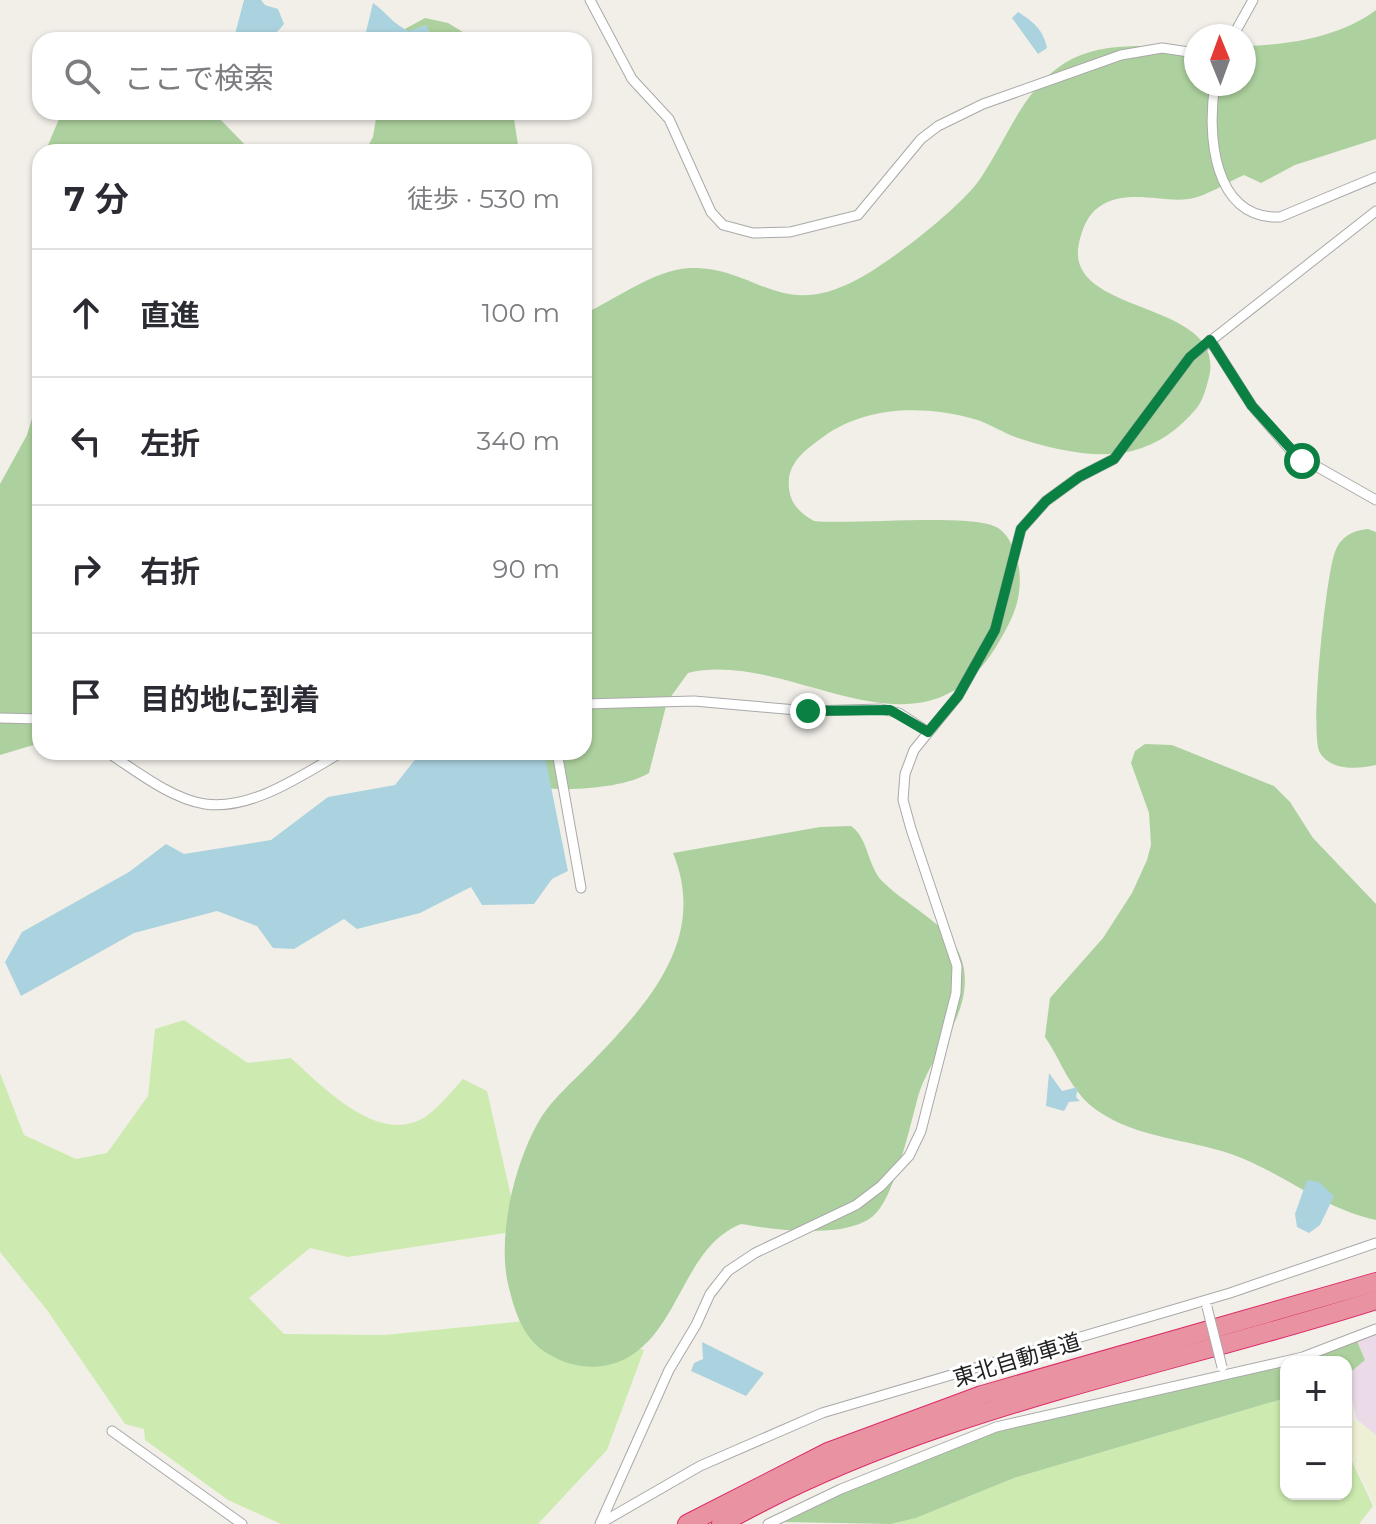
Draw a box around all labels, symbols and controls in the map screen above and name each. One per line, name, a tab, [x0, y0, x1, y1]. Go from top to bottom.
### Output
north arrow	[1184, 24, 1256, 96]
search box	[32, 32, 592, 120]
icon: search	[60, 54, 104, 98]
text: ここで検索	[124, 60, 274, 97]
text: 7 分	[64, 178, 129, 220]
text: 徒歩 · 530 m	[407, 183, 560, 215]
icon: ahead	[64, 291, 108, 335]
text: 直進	[140, 297, 200, 334]
text: 100 m	[482, 297, 560, 329]
icon: left	[64, 419, 108, 463]
text: 左折	[140, 425, 200, 462]
text: 340 m	[477, 425, 560, 457]
route start	[1284, 443, 1320, 479]
icon: right	[64, 547, 108, 591]
text: 右折	[140, 553, 200, 590]
text: 90 m	[493, 553, 560, 585]
icon: arrive	[64, 675, 108, 719]
text: 目的地に到着	[140, 681, 320, 718]
route end	[790, 693, 826, 729]
street label: 東北自動車道	[950, 1328, 1084, 1392]
map controls	[1280, 1356, 1352, 1500]
button: +	[1280, 1356, 1352, 1428]
button: −	[1280, 1428, 1352, 1500]

